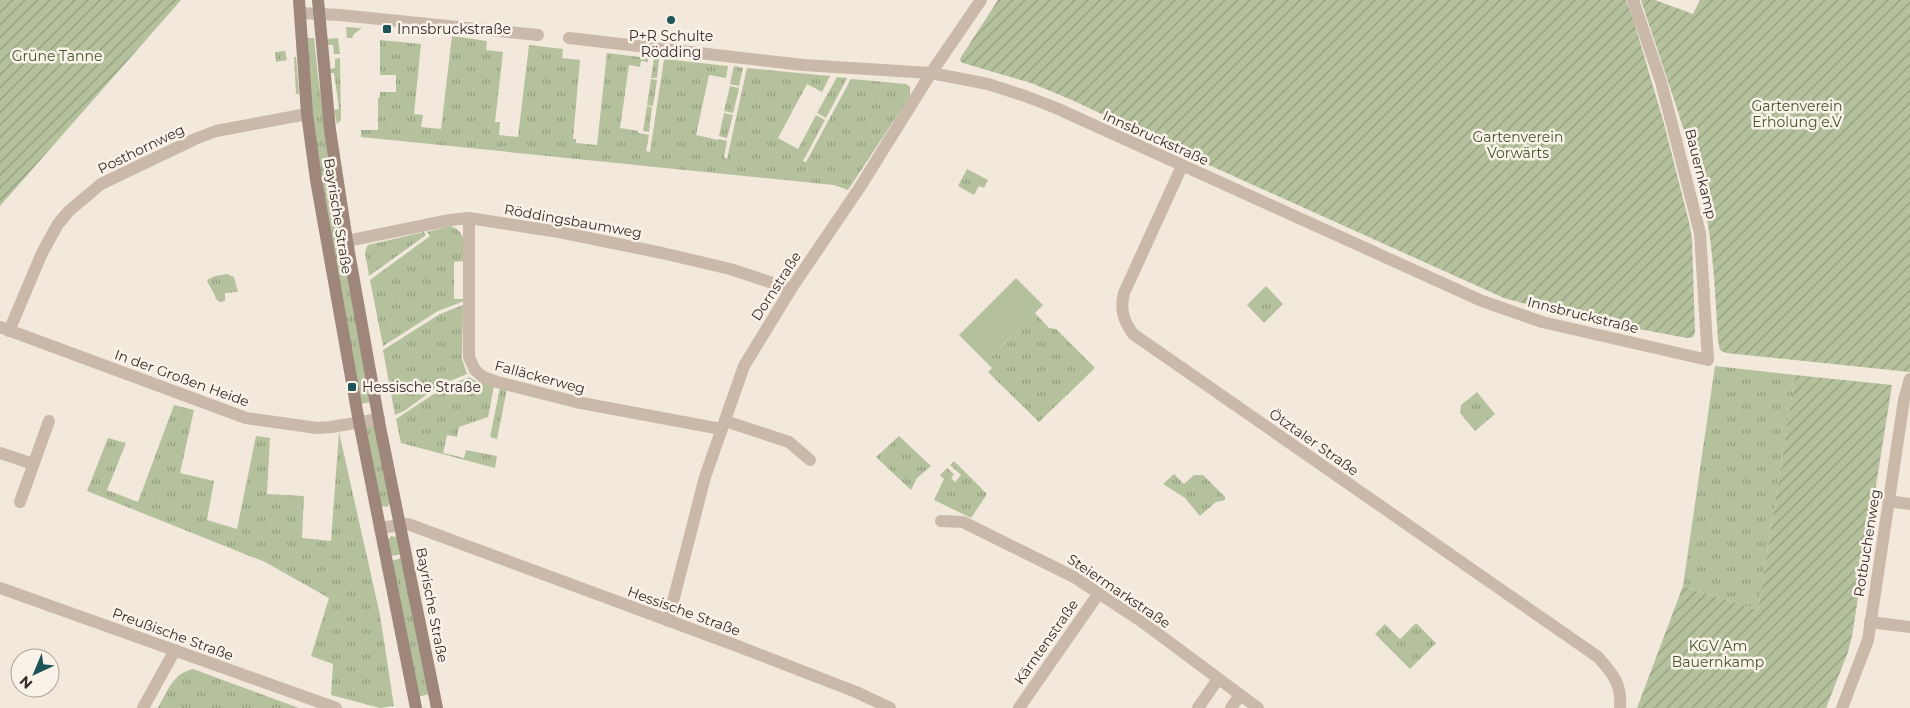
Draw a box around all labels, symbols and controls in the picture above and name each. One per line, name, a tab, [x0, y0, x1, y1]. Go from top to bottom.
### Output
marker: P+R Schulte Rödding	[665, 14, 677, 26]
place label: Innsbruckstraße	[397, 20, 511, 38]
marker: Innsbruckstraße	[381, 23, 393, 35]
place label: P+R Schulte Rödding	[629, 27, 713, 61]
park label: Grüne Tanne	[12, 47, 102, 65]
park label: Gartenverein Erholung e.V	[1751, 97, 1843, 131]
street label: Innsbruckstraße	[1100, 107, 1212, 169]
street label: Posthornweg	[95, 120, 187, 178]
street label: Bauernkamp	[1681, 127, 1721, 221]
park label: Gartenverein Vorwärts	[1472, 128, 1564, 162]
street label: Bayrische Straße	[320, 157, 356, 275]
street label: Röddingsbaumweg	[503, 200, 643, 242]
street label: Dornstraße	[747, 248, 805, 324]
street label: Innsbruckstraße	[1525, 292, 1641, 338]
street label: In der Großen Heide	[112, 345, 252, 411]
street label: Falläckerweg	[493, 356, 587, 398]
place label: Hessische Straße	[362, 378, 481, 396]
marker: Hessische Straße	[346, 381, 358, 393]
street label: Ötztaler Straße	[1266, 404, 1362, 480]
street label: Rotbuchenweg	[1850, 488, 1884, 598]
street label: Bayrische Straße	[412, 546, 452, 664]
street label: Steiermarkstraße	[1064, 550, 1174, 632]
street label: Hessische Straße	[625, 582, 743, 640]
street label: Kärntenstraße	[1010, 596, 1082, 688]
street label: Preußische Straße	[110, 604, 236, 664]
park label: KGV Am Bauernkamp	[1672, 637, 1764, 671]
north arrow	[10, 648, 60, 698]
text: N	[16, 672, 36, 693]

